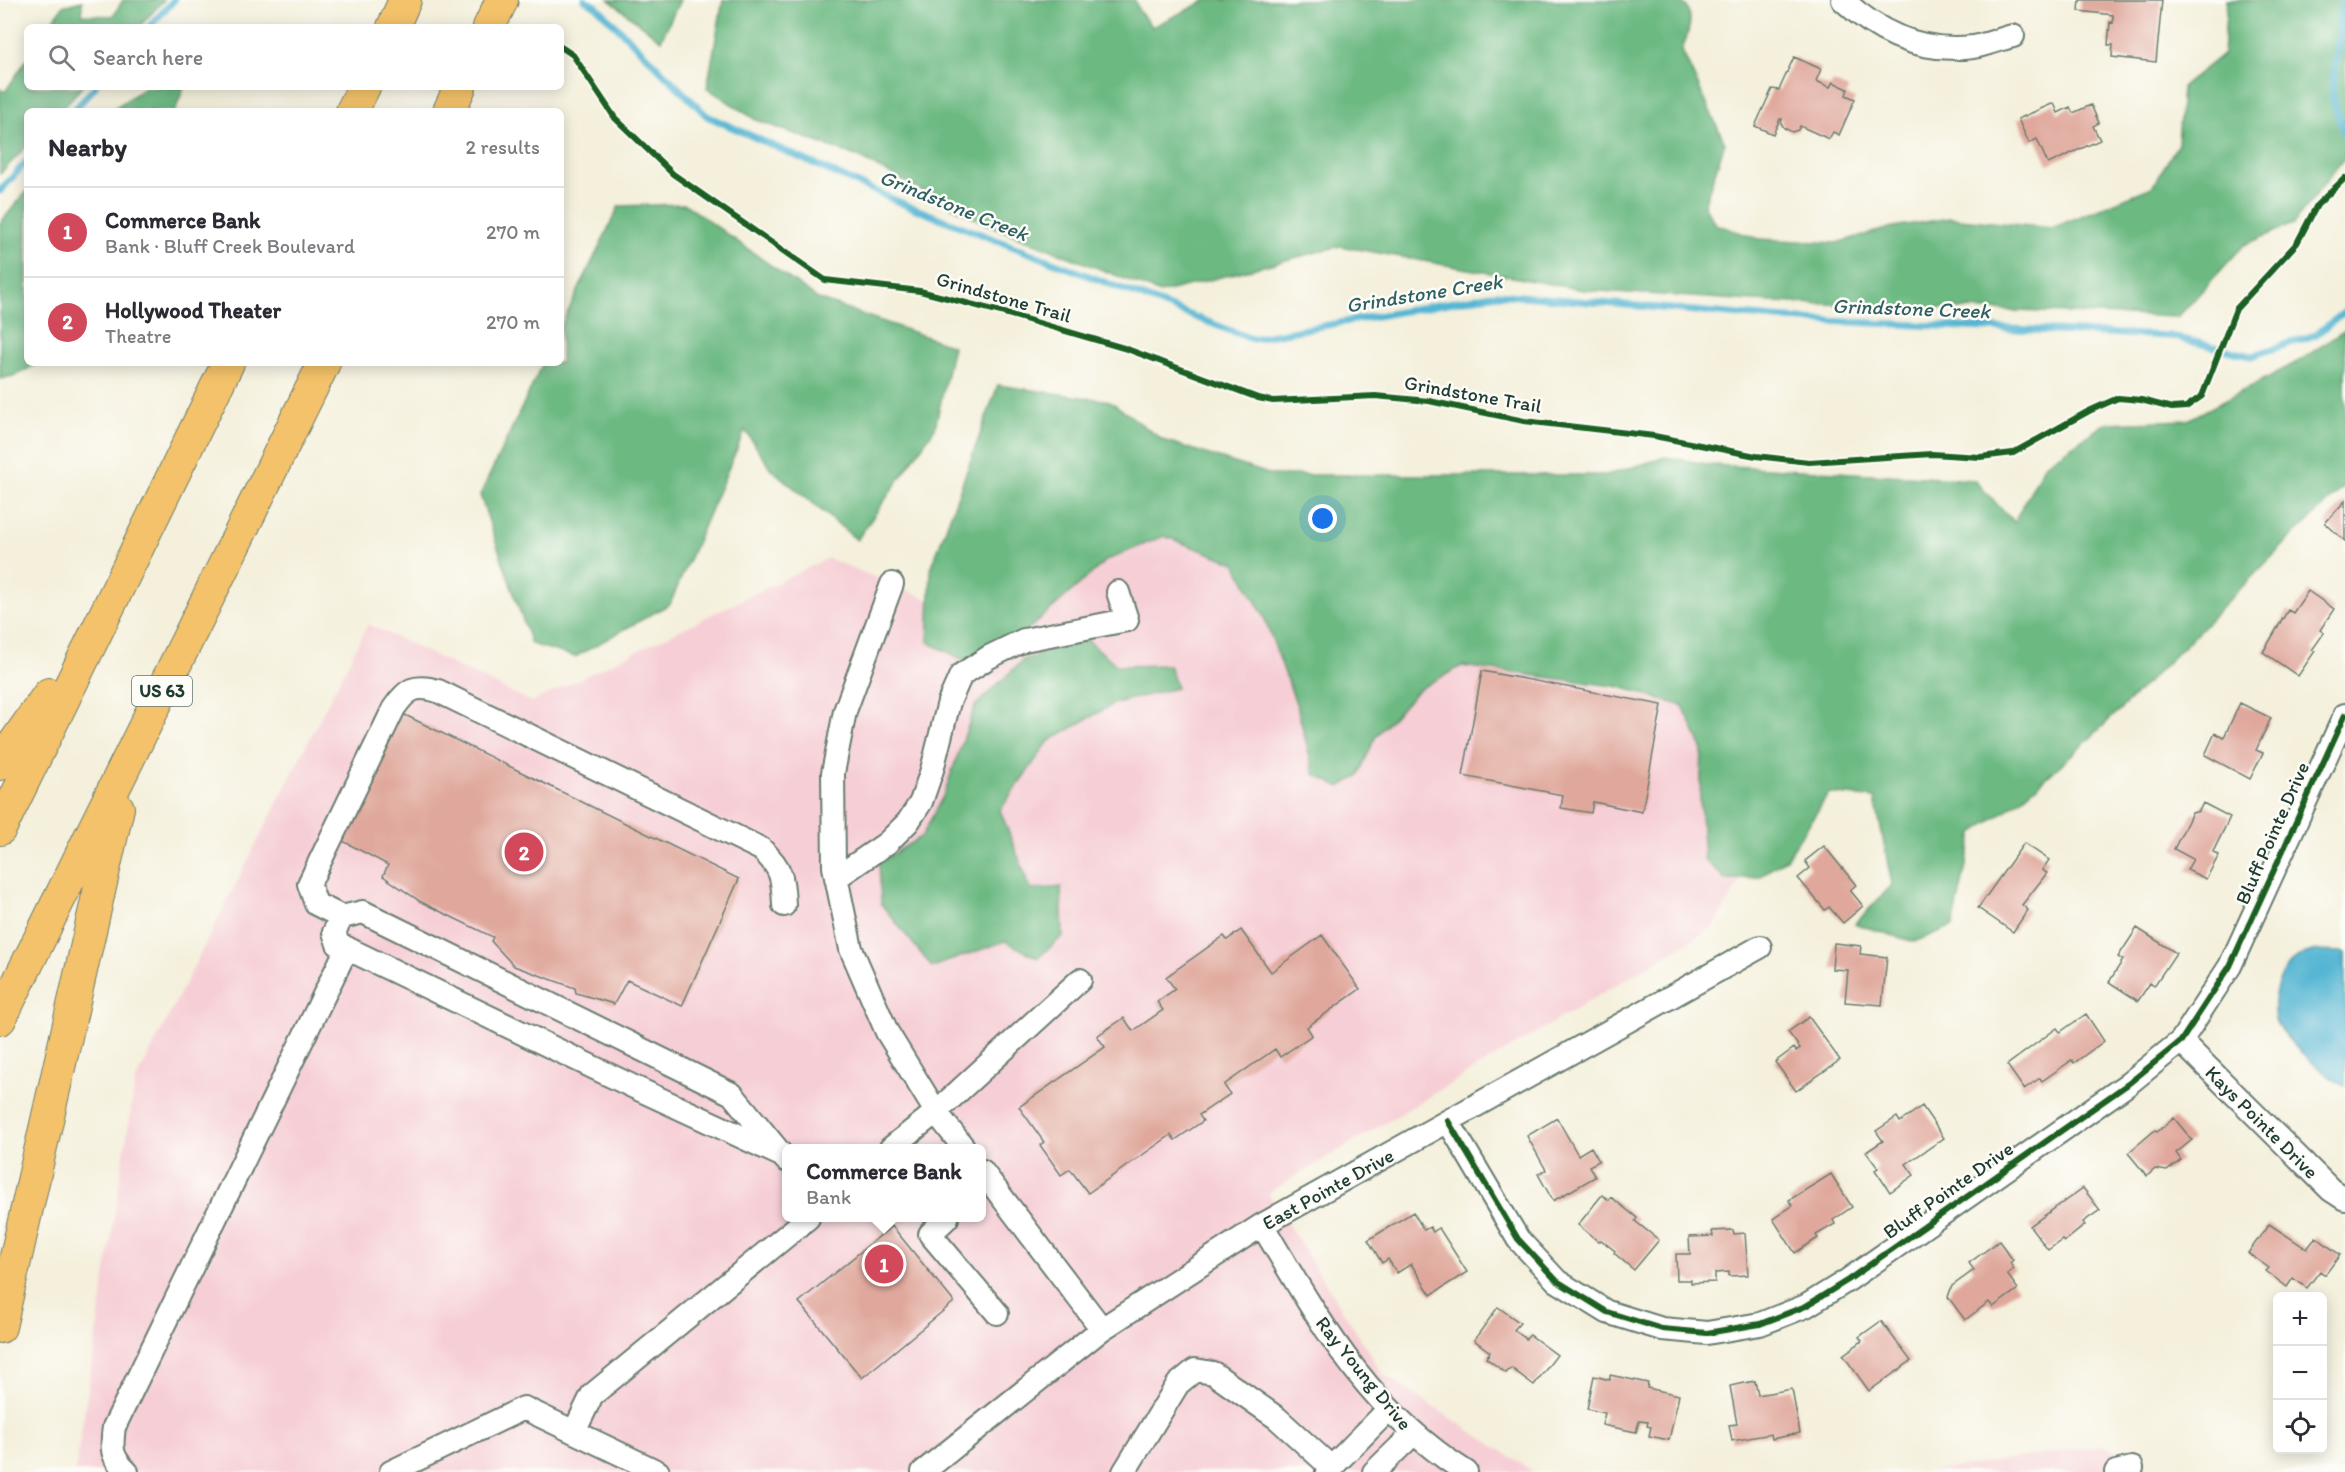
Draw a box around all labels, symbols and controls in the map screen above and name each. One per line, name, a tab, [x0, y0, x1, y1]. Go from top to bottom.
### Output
search box	[24, 24, 564, 90]
icon: search	[45, 41, 78, 74]
text: Search here	[93, 44, 203, 71]
text: Nearby	[48, 131, 127, 163]
text: 2 results	[466, 135, 540, 159]
water label: Grindstone Creek	[876, 164, 1033, 247]
text: Commerce Bank	[105, 207, 260, 234]
text: 1	[63, 220, 72, 244]
text: 270 m	[486, 220, 540, 244]
text: Bank · Bluff Creek Boulevard	[105, 234, 355, 258]
street label: Grindstone Trail	[934, 266, 1075, 328]
water label: Grindstone Creek	[1344, 268, 1505, 318]
water label: Grindstone Creek	[1832, 293, 1992, 323]
text: Hollywood Theater	[105, 297, 281, 324]
text: 2	[62, 310, 73, 334]
text: 270 m	[486, 310, 540, 334]
text: Theatre	[105, 324, 171, 348]
street label: Grindstone Trail	[1402, 370, 1544, 418]
your location	[1308, 504, 1337, 533]
road number: US 63	[132, 676, 192, 706]
street label: Bluff Pointe Drive	[2230, 758, 2314, 908]
pin: 2	[504, 830, 544, 874]
street label: Kays Pointe Drive	[2200, 1060, 2324, 1184]
street label: Bluff Pointe Drive	[1878, 1136, 2018, 1244]
street label: East Pointe Drive	[1258, 1143, 1398, 1235]
popup	[782, 1144, 986, 1222]
text: Commerce Bank	[806, 1158, 962, 1185]
text: Bank	[806, 1185, 851, 1209]
pin: 1	[864, 1242, 904, 1286]
map controls	[2273, 1292, 2327, 1454]
button: +	[2273, 1292, 2327, 1346]
street label: Ray Young Drive	[1311, 1311, 1417, 1435]
button: −	[2273, 1346, 2327, 1400]
button: locate	[2273, 1400, 2327, 1454]

